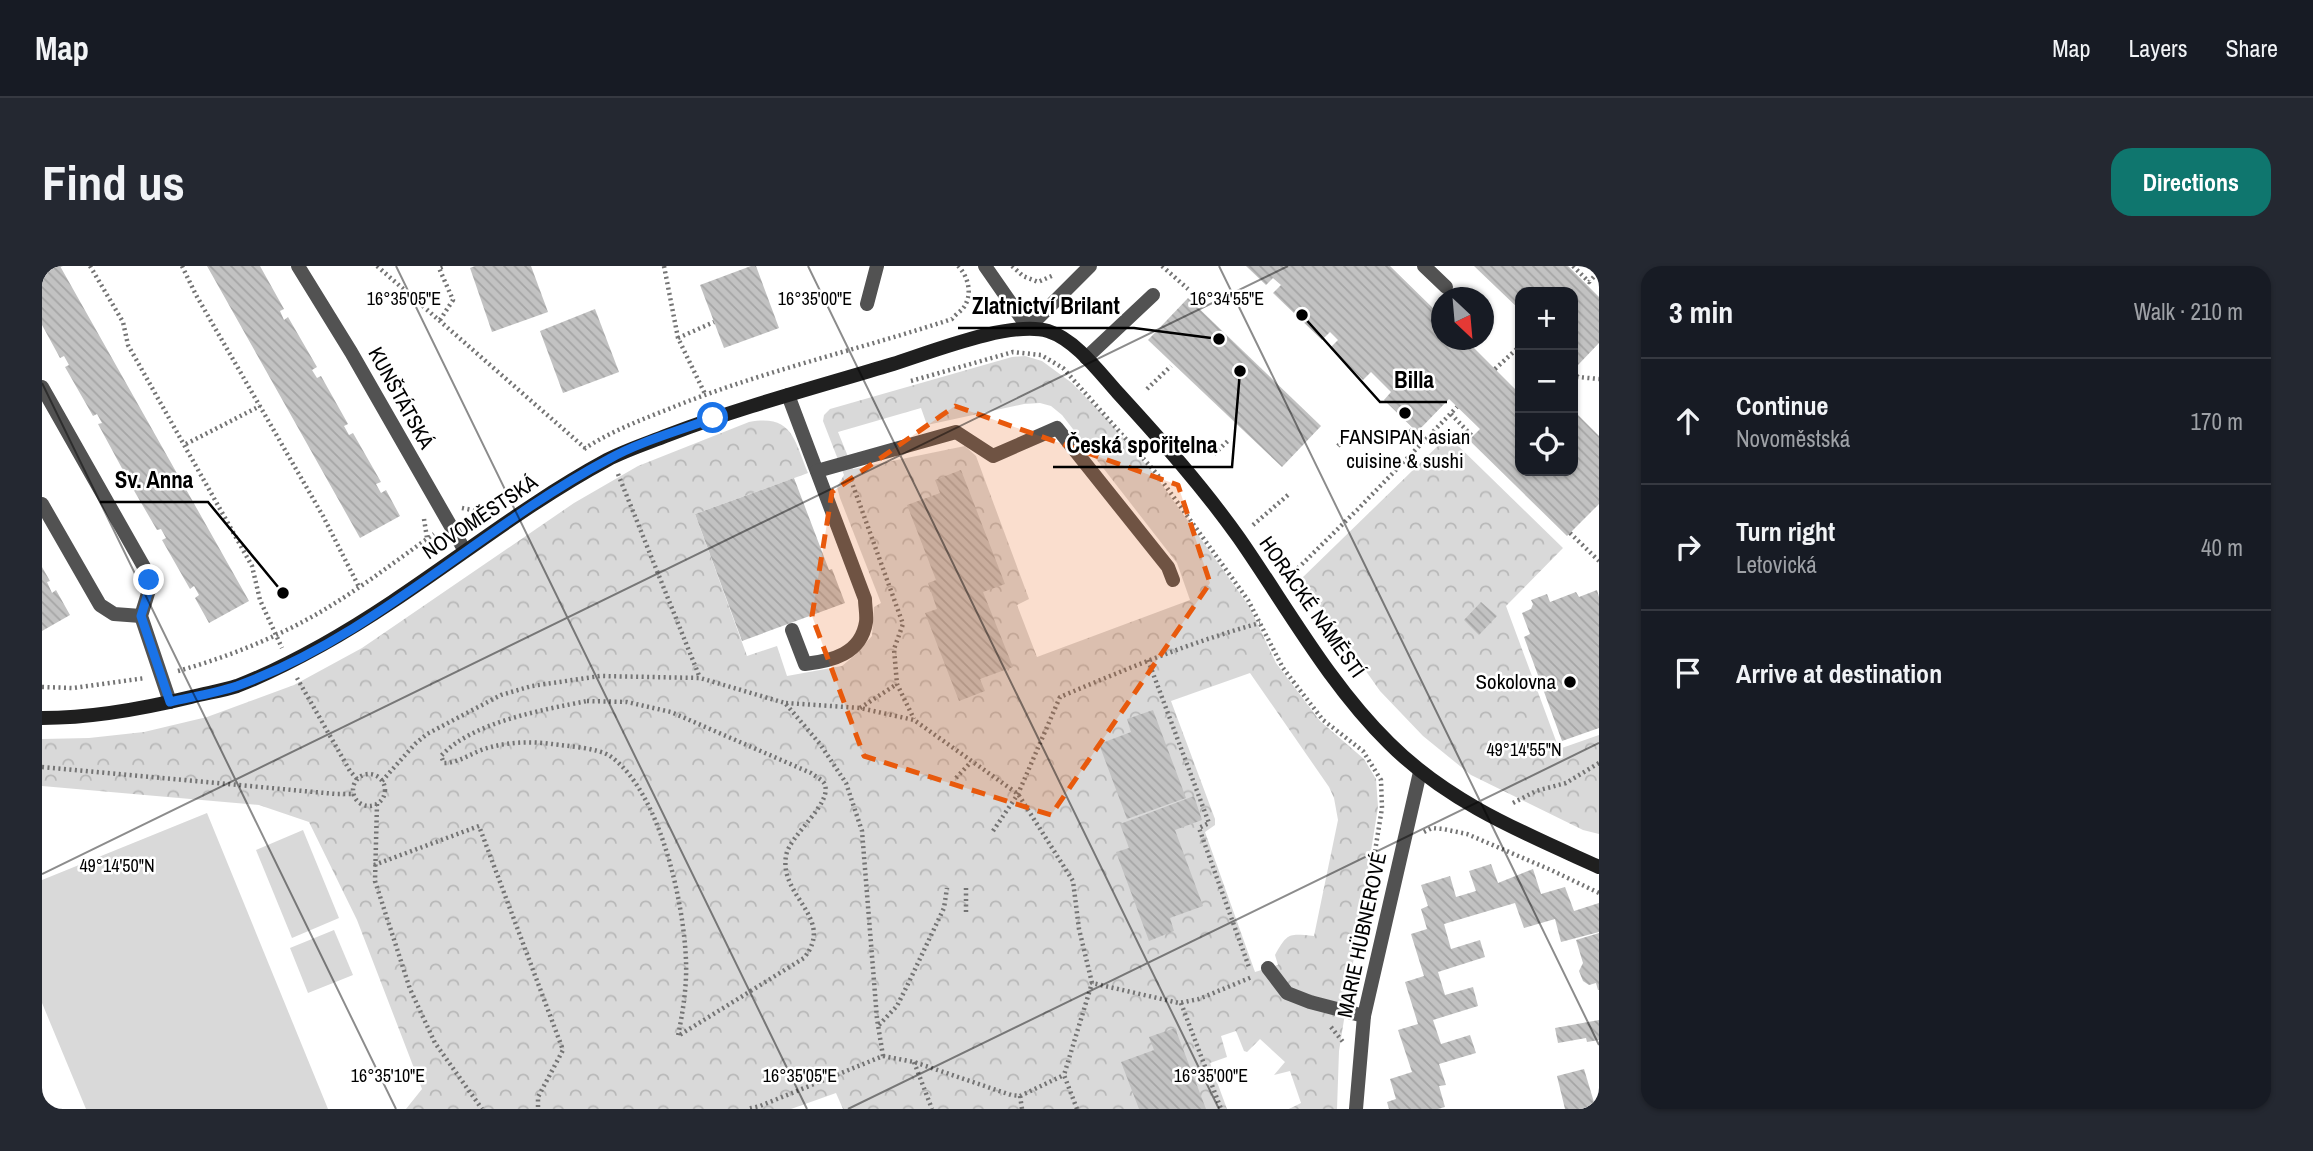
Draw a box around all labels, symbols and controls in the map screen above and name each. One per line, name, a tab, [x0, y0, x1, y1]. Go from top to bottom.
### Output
text: Map	[35, 26, 89, 70]
text: Map	[2052, 32, 2090, 64]
text: Layers	[2128, 32, 2187, 64]
text: Share	[2225, 32, 2278, 64]
button: Directions	[2111, 148, 2271, 216]
text: Find us	[42, 149, 185, 215]
callout: Zlatnictví Brilant	[958, 284, 1134, 328]
text: 16°35'05"E	[367, 286, 441, 311]
text: 16°35'00"E	[778, 286, 852, 311]
text: 16°34'55"E	[1190, 286, 1264, 311]
north arrow	[1431, 287, 1494, 350]
map controls	[1515, 287, 1578, 476]
button: +	[1515, 287, 1578, 350]
text: Zlatnictví Brilant	[972, 290, 1120, 321]
text: 3 min	[1669, 292, 1733, 332]
text: Walk · 210 m	[2134, 296, 2243, 327]
street label: KUNŠTÁTSKÁ	[362, 342, 442, 454]
button: −	[1515, 350, 1578, 413]
callout: Billa	[1380, 358, 1447, 402]
text: Billa	[1394, 364, 1434, 395]
text: Continue	[1736, 388, 1828, 423]
route start	[697, 402, 728, 433]
icon: ahead	[1669, 402, 1707, 440]
marker: FANSIPAN asian cuisine & sushi	[1397, 405, 1413, 421]
text: 170 m	[2191, 406, 2243, 437]
button: locate	[1515, 413, 1578, 476]
place label: FANSIPAN asian cuisine & sushi	[1340, 422, 1470, 475]
callout: Česká spořitelna	[1053, 423, 1232, 467]
text: Novoměstská	[1736, 423, 1850, 454]
text: Česká spořitelna	[1067, 429, 1218, 460]
callout: Sv. Anna	[100, 458, 208, 502]
text: Sv. Anna	[115, 464, 194, 495]
street label: NOVOMĚSTSKÁ	[416, 467, 543, 566]
text: Turn right	[1736, 514, 1835, 549]
icon: right	[1669, 528, 1707, 566]
street label: HORÁCKÉ NÁMĚSTÍ	[1253, 530, 1372, 683]
text: 40 m	[2201, 532, 2243, 563]
text: Letovická	[1736, 549, 1817, 580]
route end	[133, 564, 164, 595]
icon: arrive	[1669, 654, 1707, 692]
text: Arrive at destination	[1736, 656, 1942, 691]
place label: Sokolovna	[1476, 667, 1556, 696]
marker: Sokolovna	[1562, 674, 1578, 690]
text: 49°14'55"N	[1486, 737, 1562, 762]
street label: MARIE HÜBNEROVÉ	[1330, 850, 1393, 1020]
text: 49°14'50"N	[79, 853, 155, 878]
text: 16°35'10"E	[351, 1063, 425, 1088]
text: 16°35'05"E	[763, 1063, 837, 1088]
text: 16°35'00"E	[1174, 1063, 1248, 1088]

